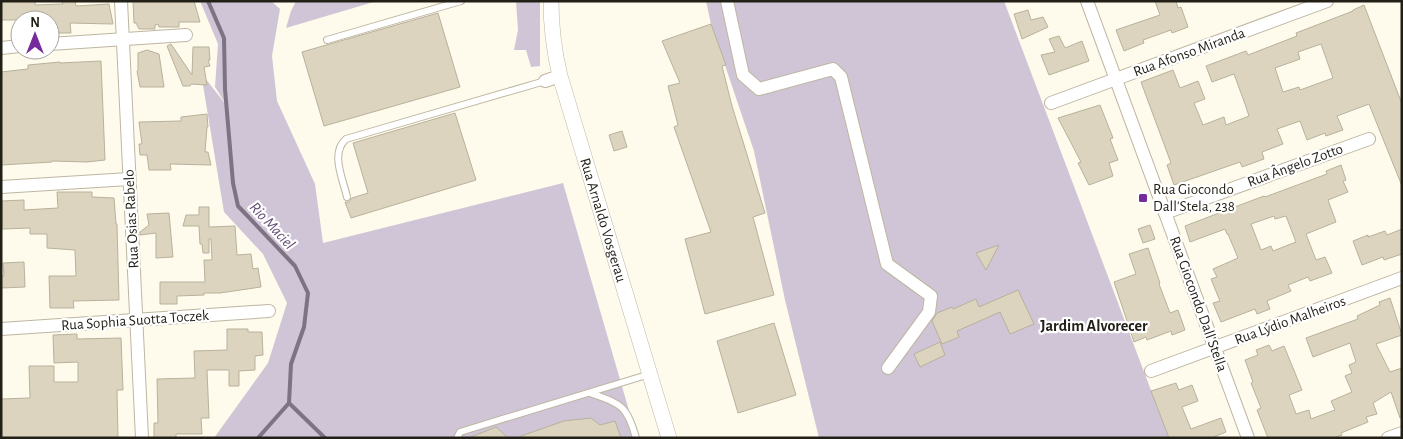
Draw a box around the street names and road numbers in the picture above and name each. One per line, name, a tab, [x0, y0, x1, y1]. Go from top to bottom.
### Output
street label: Rua Afonso Miranda	[1131, 25, 1247, 80]
street label: Rua Ângelo Zotto	[1245, 140, 1345, 190]
street label: Rua Arnaldo Vosgerau	[577, 156, 629, 284]
street label: Rua Osias Rabelo	[121, 169, 142, 269]
street label: Rua Giocondo Dall'Stella	[1167, 234, 1230, 374]
street label: Rua Lýdio Malheiros	[1233, 293, 1348, 348]
street label: Rua Sophia Suotta Toczek	[61, 308, 210, 333]

